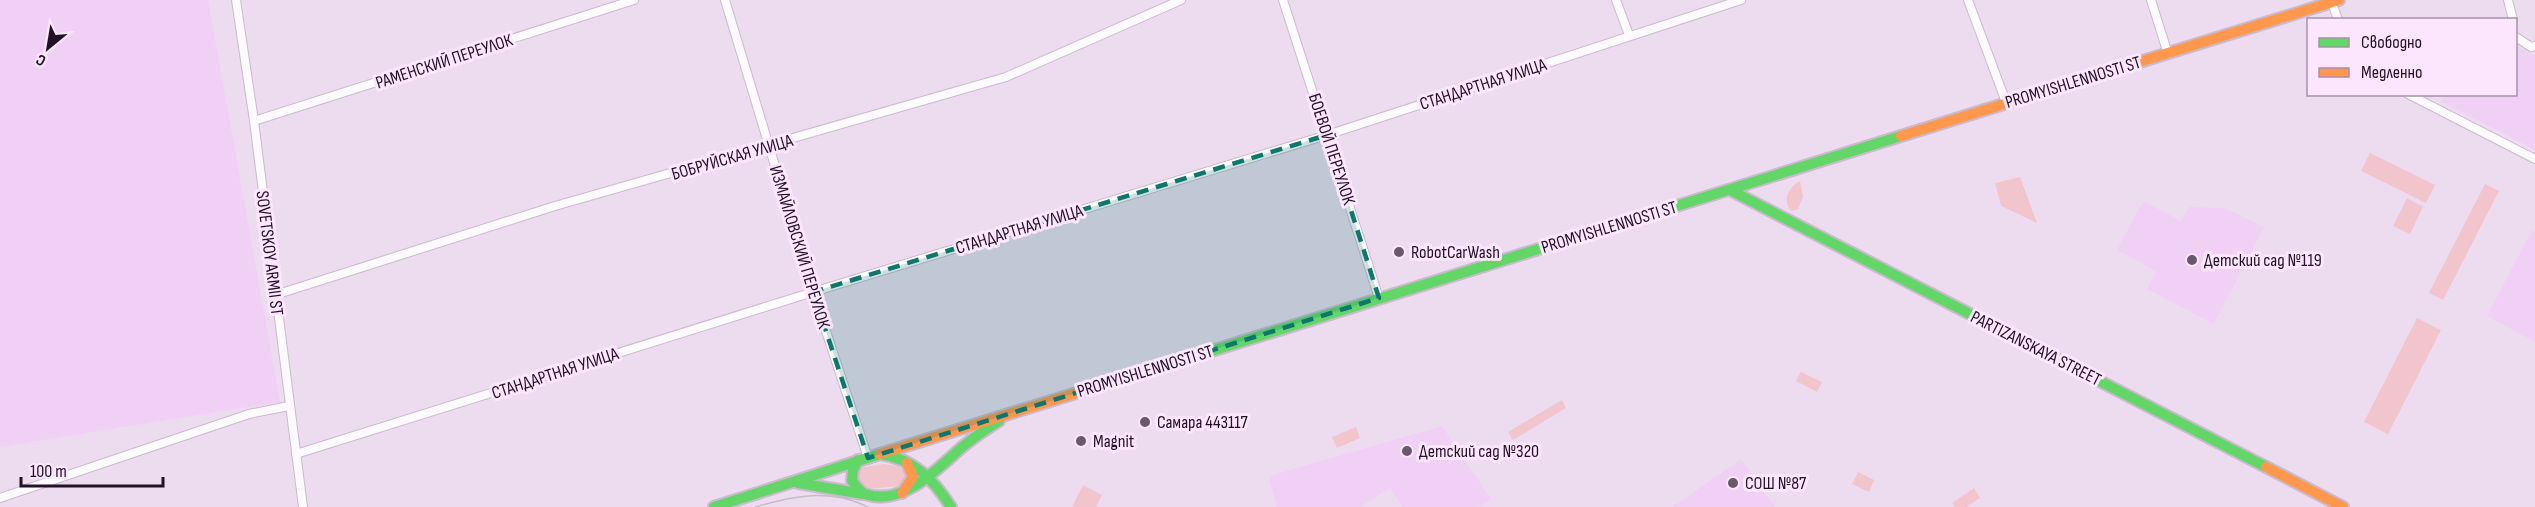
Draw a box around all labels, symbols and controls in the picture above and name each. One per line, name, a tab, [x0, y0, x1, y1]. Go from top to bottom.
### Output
north arrow	[18, 18, 78, 78]
legend	[2307, 18, 2517, 96]
street label: РАМЕНСКИЙ ПЕРЕУЛОК	[373, 29, 516, 94]
text: Свободно	[2361, 32, 2422, 53]
text: С	[33, 49, 50, 70]
street label: PROMYISHLENNOSTI ST	[2003, 52, 2144, 113]
street label: СТАНДАРТНАЯ УЛИЦА	[1417, 54, 1549, 115]
text: Медленно	[2361, 62, 2423, 83]
street label: БОЕВОЙ ПЕРЕУЛОК	[1304, 91, 1360, 208]
street label: БОБРУЙСКАЯ УЛИЦА	[669, 130, 796, 185]
street label: ИЗМАЙЛОВСКИЙ ПЕРЕУЛОК	[765, 163, 835, 332]
street label: SOVETSKOY ARMII ST	[251, 190, 288, 317]
street label: PROMYISHLENNOSTI ST	[1539, 197, 1680, 258]
street label: СТАНДАРТНАЯ УЛИЦА	[953, 200, 1086, 259]
place label: RobotCarWash	[1411, 242, 1500, 263]
marker: RobotCarWash	[1392, 245, 1406, 259]
place label: Детский сад №119	[2204, 250, 2322, 271]
marker: Детский сад №119	[2185, 253, 2199, 267]
street label: PARTIZANSKAYA STREET	[1967, 306, 2105, 390]
street label: PROMYISHLENNOSTI ST	[1075, 341, 1216, 402]
street label: СТАНДАРТНАЯ УЛИЦА	[489, 343, 621, 404]
place label: Самара 443117	[1157, 412, 1249, 433]
marker: Самара 443117	[1138, 415, 1152, 429]
place label: Magnit	[1093, 431, 1135, 452]
marker: Magnit	[1074, 434, 1088, 448]
place label: Детский сад №320	[1419, 441, 1539, 462]
marker: Детский сад №320	[1400, 444, 1414, 458]
scale bar	[21, 450, 164, 488]
text: 100 m	[30, 461, 67, 482]
place label: СОШ №87	[1745, 473, 1807, 494]
marker: СОШ №87	[1726, 476, 1740, 490]

